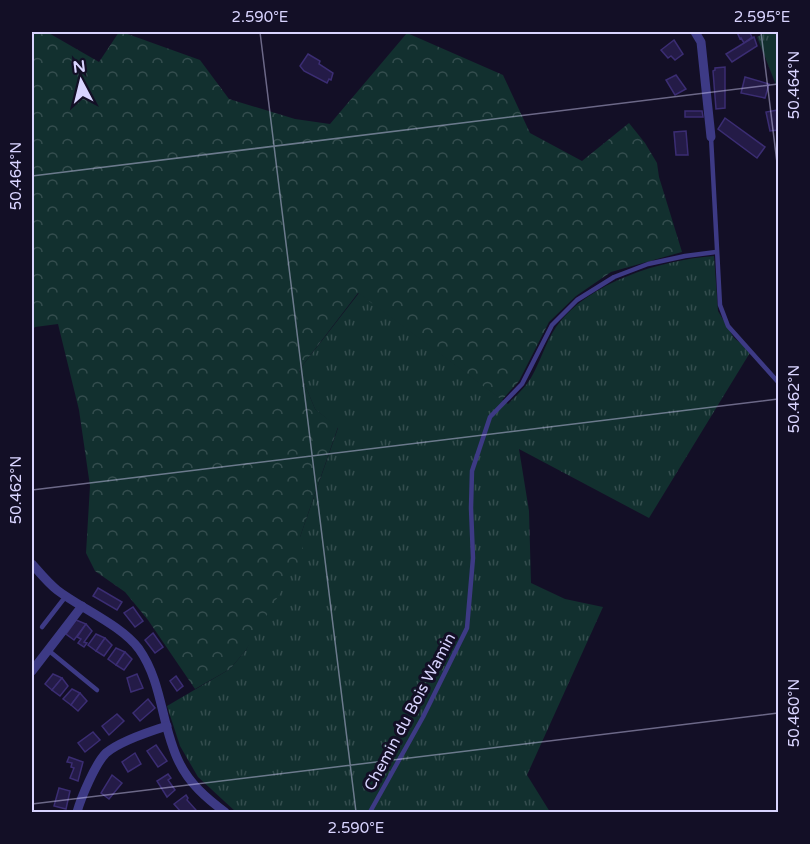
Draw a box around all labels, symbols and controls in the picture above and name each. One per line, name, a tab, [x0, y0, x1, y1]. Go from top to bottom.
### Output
text: 2.590°E	[232, 8, 288, 26]
text: 2.595°E	[734, 8, 790, 26]
north arrow	[51, 51, 111, 111]
text: 50.464°N	[785, 51, 803, 119]
text: N	[72, 56, 87, 78]
text: 50.464°N	[7, 142, 25, 210]
text: 50.462°N	[785, 365, 803, 433]
text: 50.462°N	[7, 456, 25, 524]
street label: Chemin du Bois Wamin	[360, 630, 460, 794]
text: 50.460°N	[785, 679, 803, 747]
text: 2.590°E	[328, 819, 384, 837]

